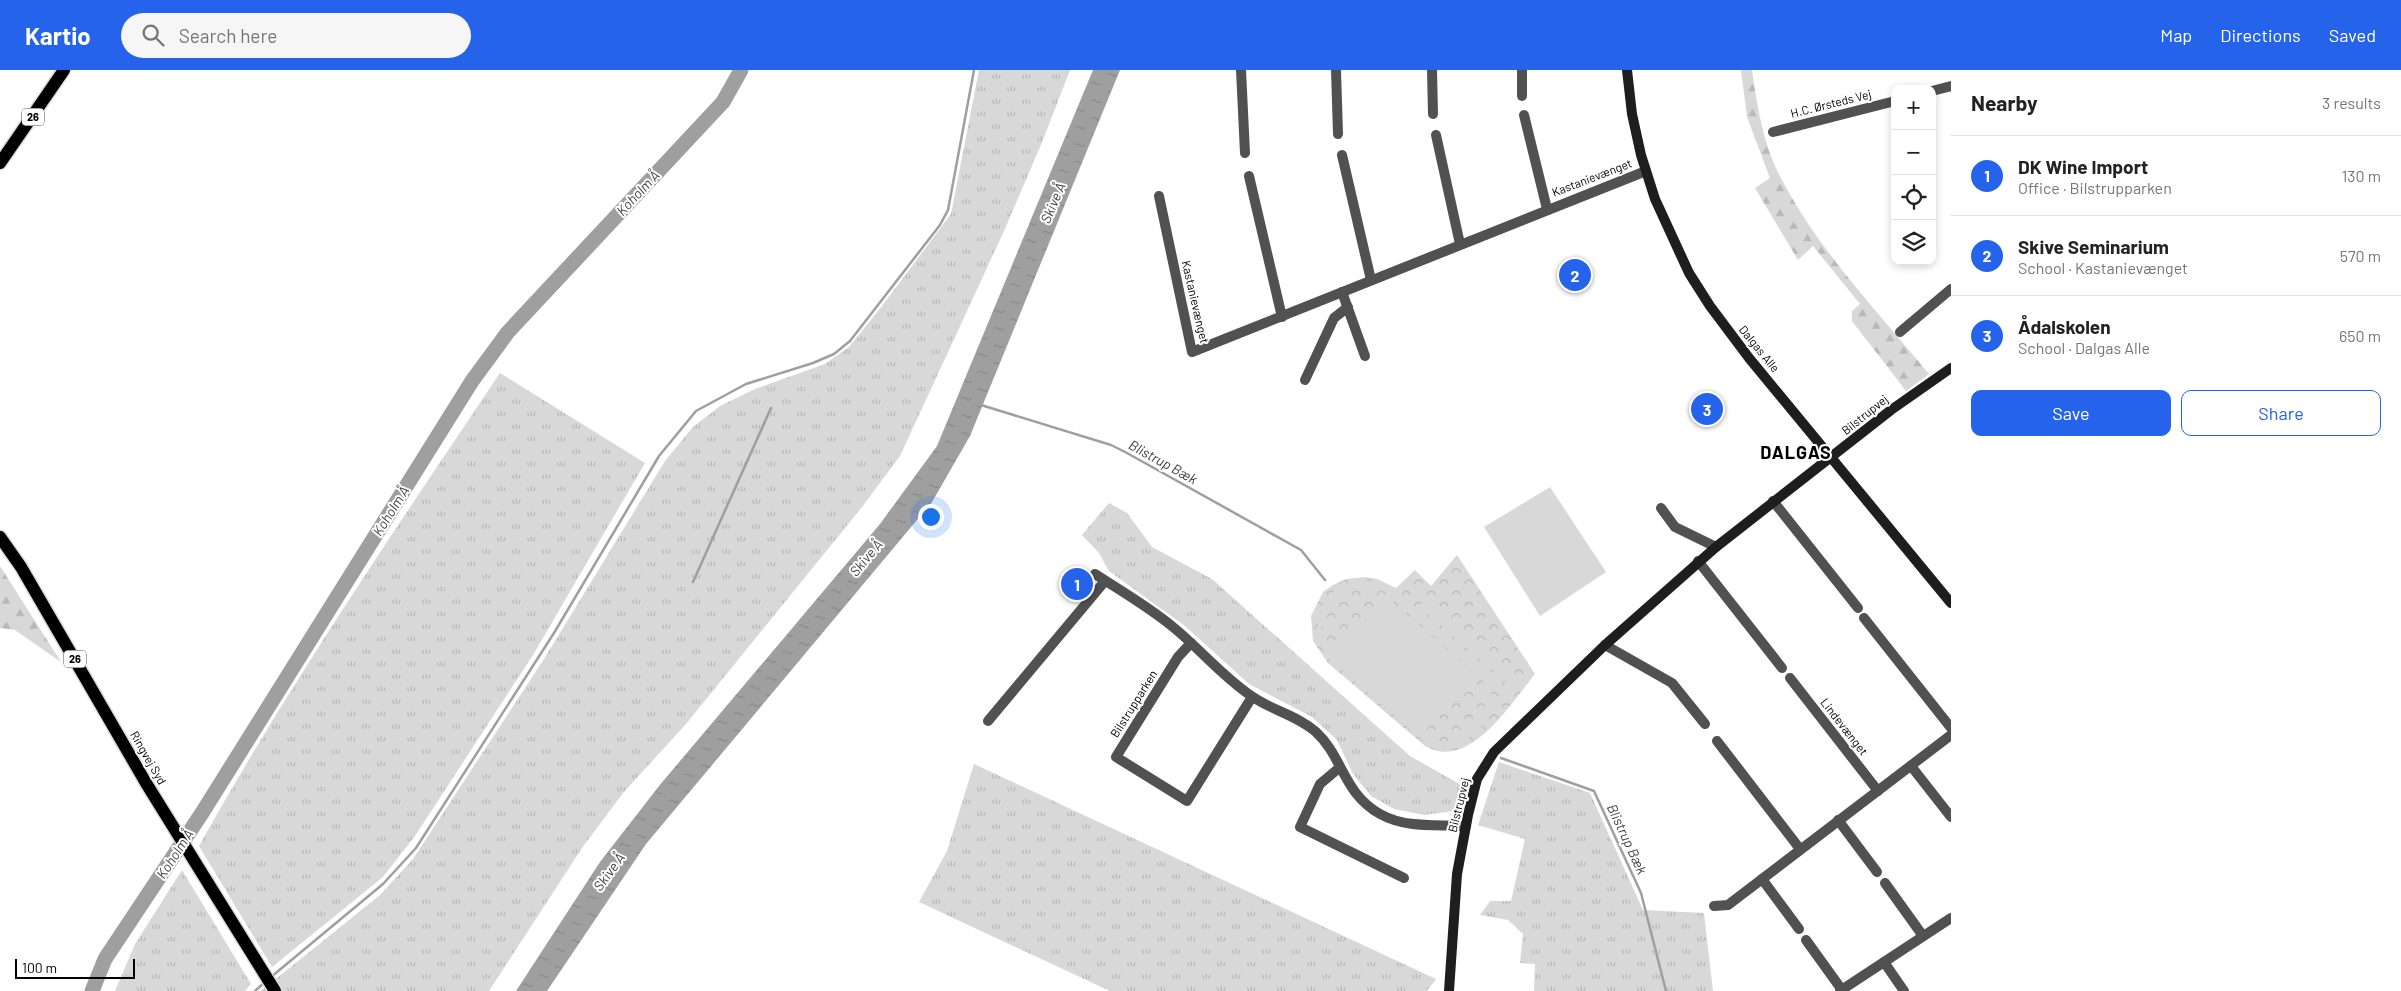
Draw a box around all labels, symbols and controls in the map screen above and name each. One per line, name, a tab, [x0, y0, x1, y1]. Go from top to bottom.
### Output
search box	[121, 13, 471, 58]
text: Kartio	[25, 21, 91, 50]
icon: search	[139, 21, 167, 49]
text: Search here	[179, 24, 277, 47]
text: Map	[2160, 24, 2192, 46]
text: Directions	[2220, 24, 2301, 46]
text: Saved	[2329, 24, 2376, 46]
map controls	[1891, 85, 1936, 265]
button: +	[1891, 85, 1936, 130]
street label: H.C. Ørsteds Vej	[1789, 86, 1873, 120]
text: Nearby	[1971, 90, 2037, 115]
text: 3 results	[2322, 93, 2381, 112]
road number: 26	[22, 108, 44, 126]
button: −	[1891, 130, 1936, 175]
street label: Kastanievænget	[1550, 155, 1634, 199]
text: DK Wine Import	[2018, 155, 2148, 178]
text: 1	[1984, 166, 1990, 185]
text: 130 m	[2342, 166, 2381, 185]
water label: Koholm Å	[613, 167, 663, 219]
button: locate	[1891, 175, 1936, 220]
text: Office · Bilstrupparken	[2018, 178, 2172, 197]
water label: Skive Å	[1036, 180, 1069, 226]
button: layers	[1891, 220, 1936, 265]
text: Skive Seminarium	[2018, 235, 2169, 258]
text: 2	[1983, 246, 1991, 265]
text: 570 m	[2340, 246, 2381, 265]
pin: 2	[1559, 256, 1591, 294]
text: School · Kastanievænget	[2018, 258, 2188, 277]
street label: Kastanievænget	[1180, 259, 1212, 345]
text: Ådalskolen	[2018, 315, 2111, 338]
street label: Dalgas Alle	[1737, 322, 1783, 375]
text: 3	[1983, 326, 1991, 345]
text: 650 m	[2339, 326, 2381, 345]
text: School · Dalgas Alle	[2018, 338, 2150, 357]
pin: 3	[1691, 390, 1723, 428]
button: Save	[1971, 390, 2171, 436]
button: Share	[2181, 390, 2381, 436]
street label: Bilstrupvej	[1838, 391, 1890, 437]
water label: Blistrup Bæk	[1126, 436, 1201, 487]
district label: DALGAS	[1760, 441, 1832, 463]
water label: Koholm Å	[369, 483, 412, 539]
your location	[918, 504, 944, 530]
water label: Skive Å	[845, 536, 886, 579]
pin: 1	[1061, 565, 1093, 603]
road number: 26	[64, 650, 86, 668]
street label: Bilstrupparken	[1107, 667, 1159, 740]
street label: Lindevænget	[1818, 695, 1871, 758]
street label: Ringvej Syd	[128, 728, 170, 787]
street label: Bilstrupvej	[1445, 776, 1472, 833]
water label: Blistrup Bæk	[1604, 801, 1651, 877]
water label: Koholm Å	[152, 826, 197, 882]
water label: Skive Å	[589, 849, 628, 894]
scale bar	[15, 956, 135, 979]
text: 100 m	[22, 959, 57, 976]

